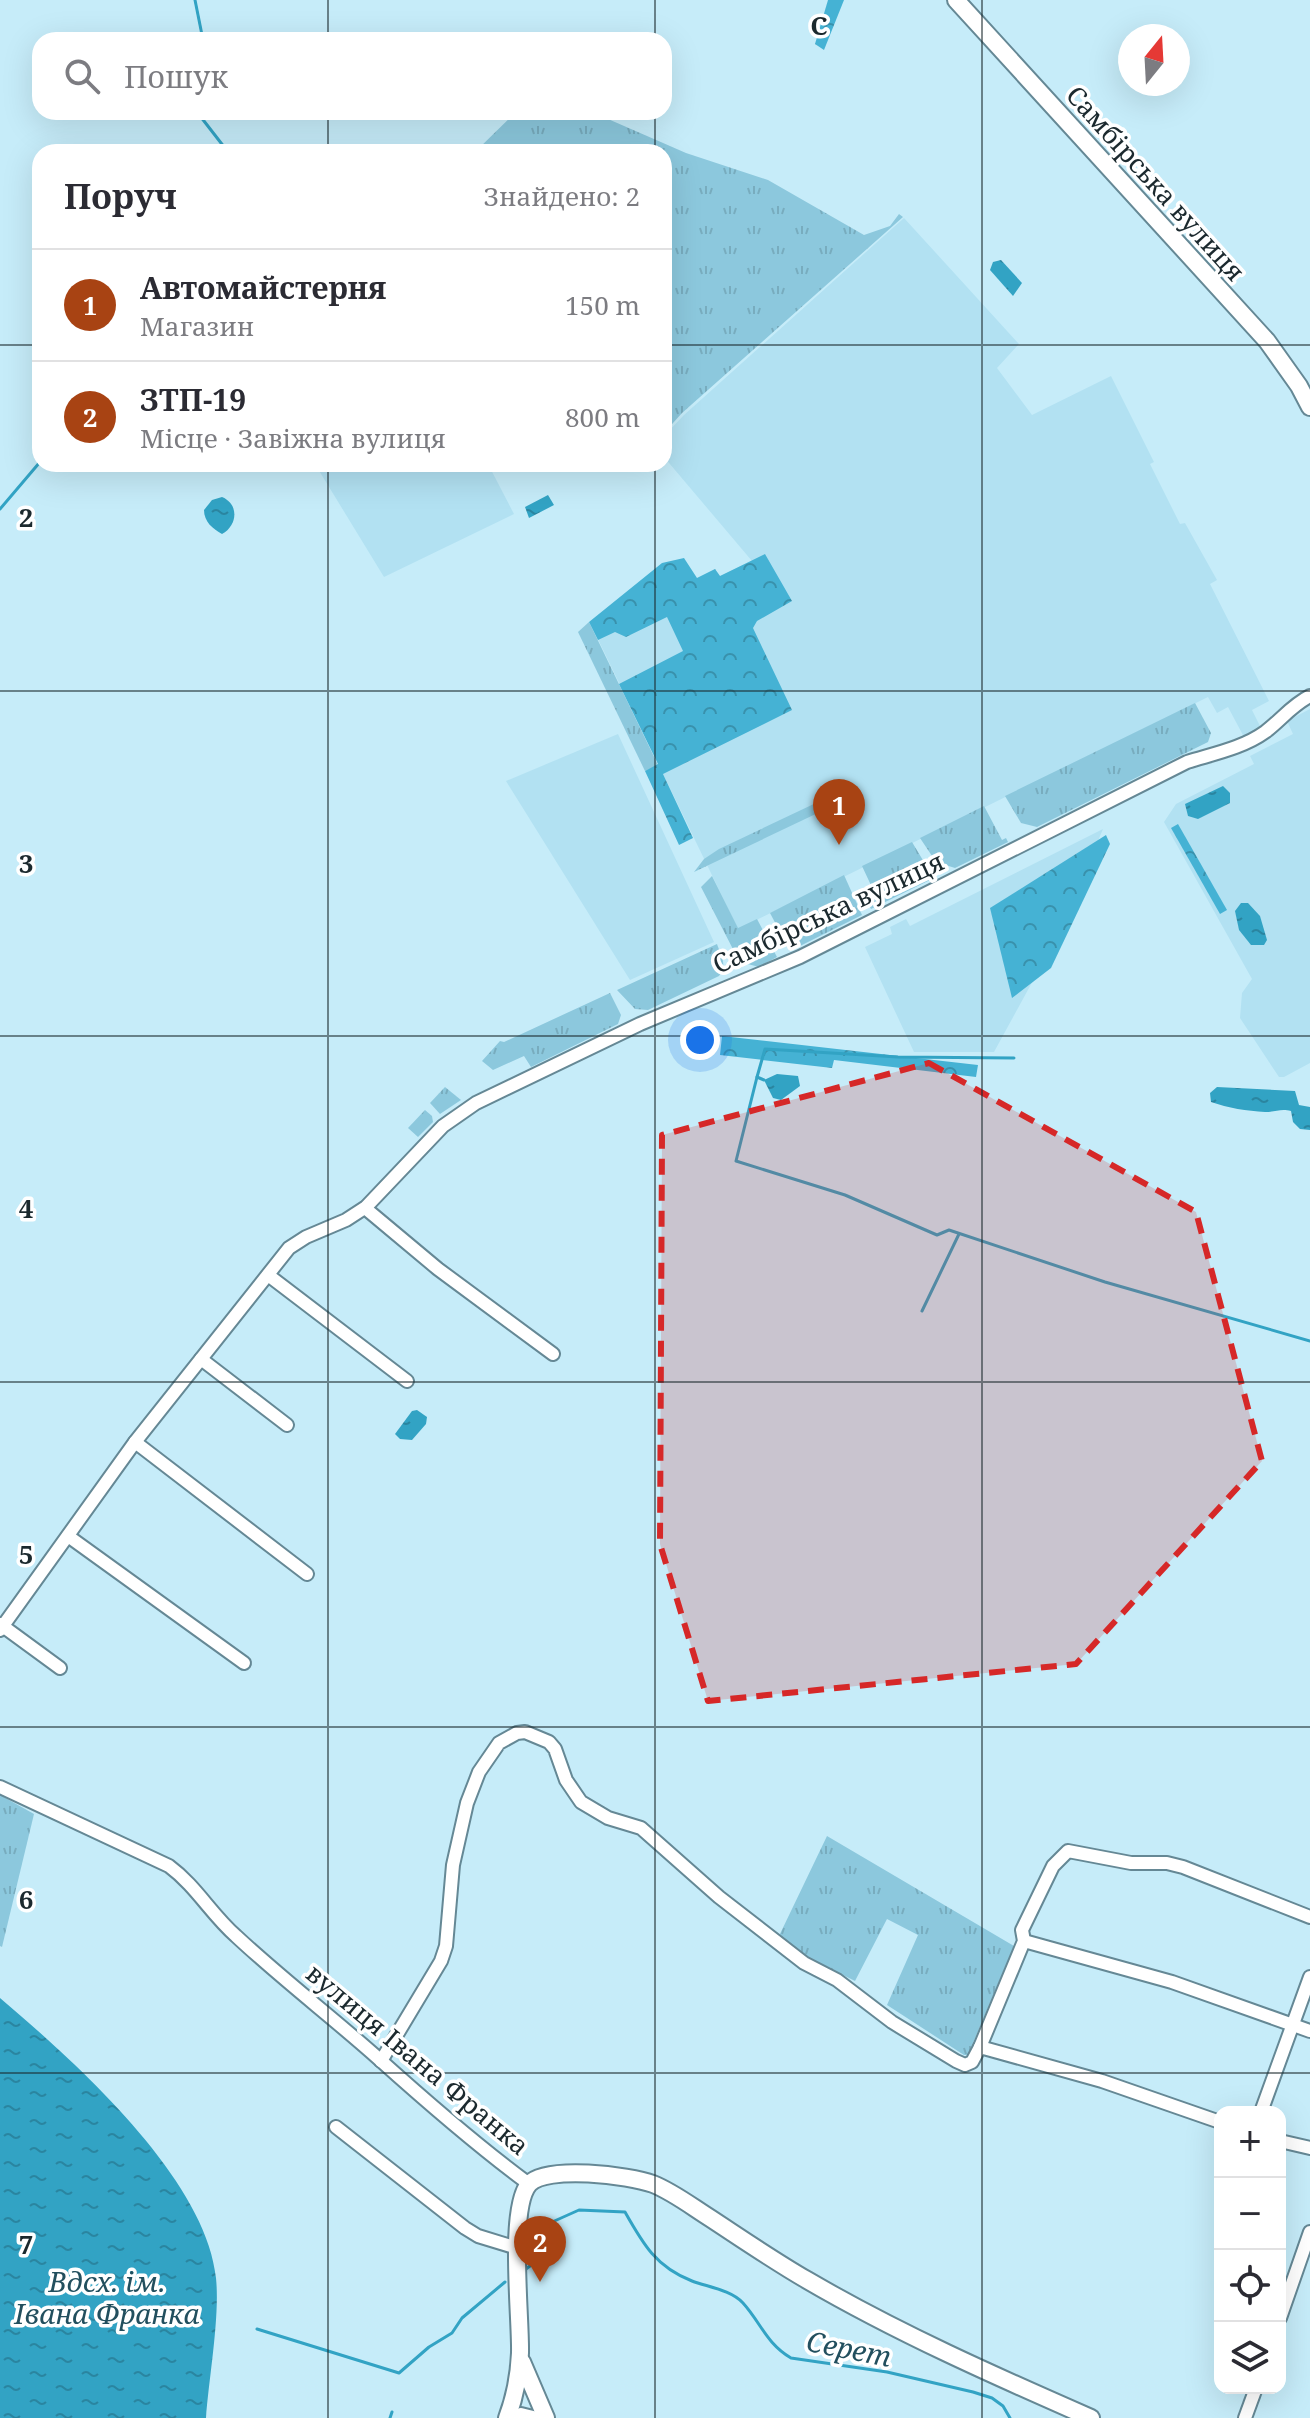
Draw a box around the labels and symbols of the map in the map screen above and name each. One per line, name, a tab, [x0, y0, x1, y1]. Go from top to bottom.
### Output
text: C	[810, 7, 828, 43]
north arrow	[1118, 24, 1190, 96]
street label: Самбірська вулиця	[1059, 78, 1253, 288]
text: 2	[19, 499, 33, 535]
pin: 1	[813, 779, 865, 845]
street label: Самбірська вулиця	[707, 843, 949, 981]
text: 3	[19, 845, 33, 881]
your location	[680, 1020, 720, 1060]
text: 4	[19, 1190, 34, 1226]
text: 5	[19, 1536, 33, 1572]
text: 6	[19, 1881, 33, 1917]
street label: вулиця Івана Франка	[299, 1955, 537, 2163]
pin: 2	[514, 2216, 566, 2282]
text: 7	[19, 2226, 33, 2262]
water label: Вдсх. ім. Івана Франка	[13, 2262, 200, 2332]
water label: Серет	[803, 2321, 895, 2375]

